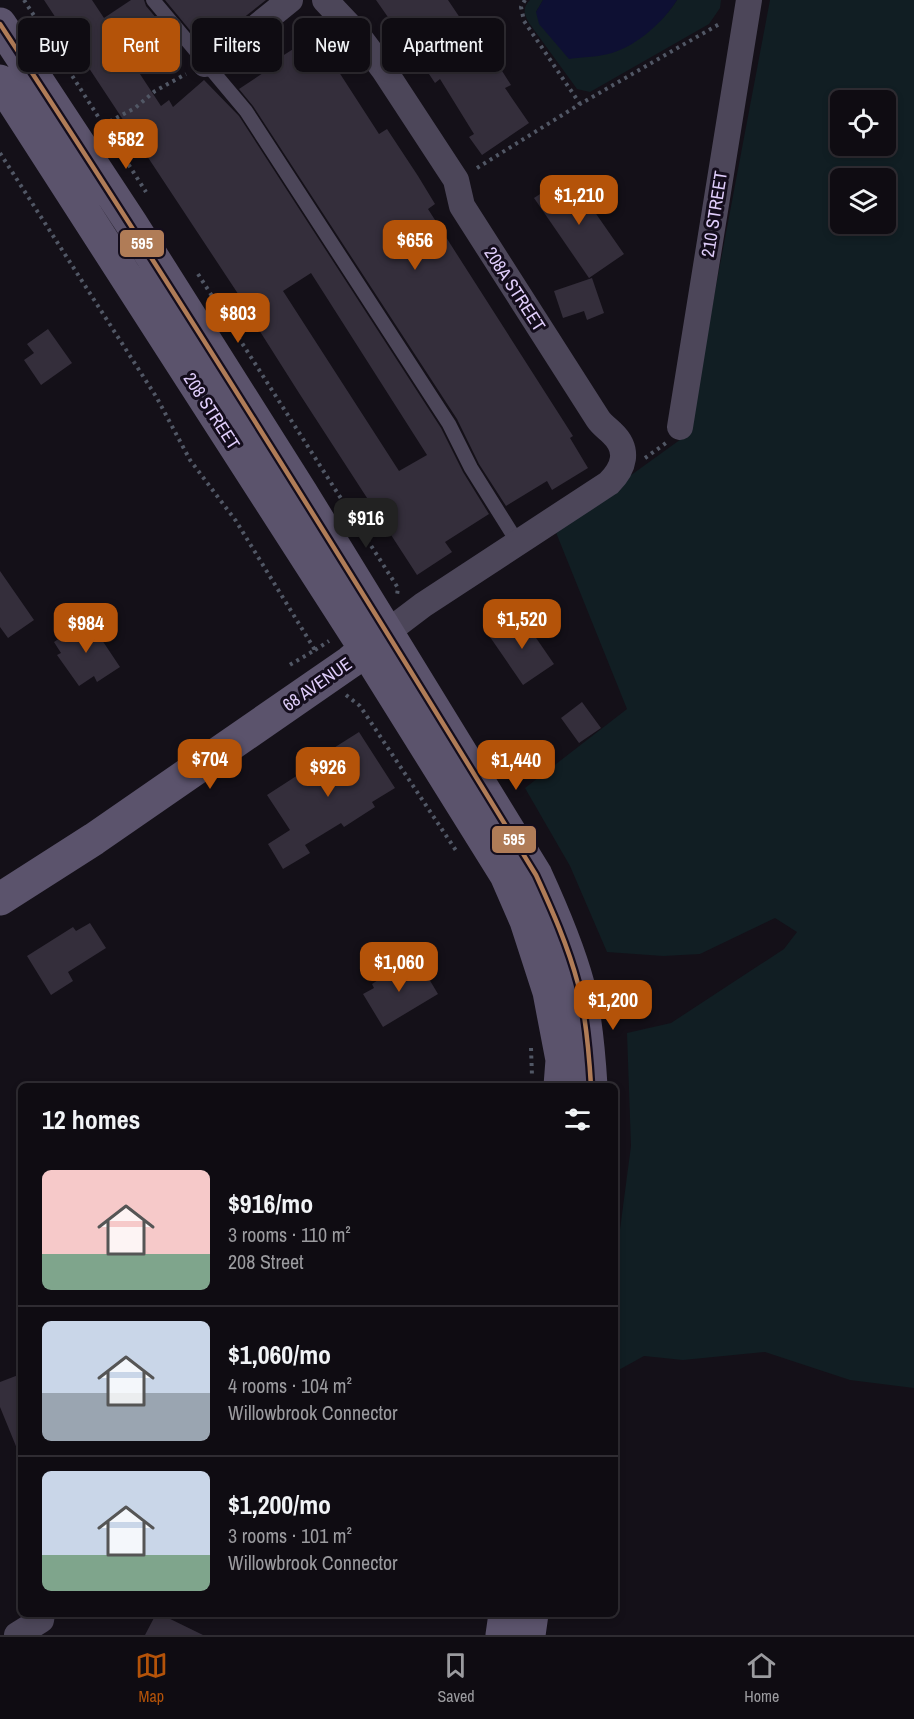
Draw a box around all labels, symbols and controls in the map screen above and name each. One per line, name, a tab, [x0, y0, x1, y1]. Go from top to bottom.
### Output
chip: Buy	[18, 18, 90, 72]
chip: Rent	[102, 18, 180, 72]
chip: Filters	[192, 18, 282, 72]
chip: New	[294, 18, 370, 72]
chip: Apartment	[382, 18, 504, 72]
map controls	[830, 90, 896, 234]
button: locate	[830, 90, 896, 156]
pin: $582	[90, 119, 162, 170]
text: $582	[108, 125, 144, 152]
button: layers	[830, 168, 896, 234]
street label: 210 STREET	[695, 169, 733, 259]
pin: $1,210	[530, 175, 628, 226]
text: $1,210	[554, 181, 604, 208]
pin: $656	[379, 220, 451, 271]
text: $656	[397, 226, 433, 253]
line badge: 595	[119, 229, 165, 258]
text: 595	[131, 232, 153, 254]
street label: 208A STREET	[478, 242, 552, 336]
pin: $803	[202, 293, 274, 344]
text: $803	[220, 299, 256, 326]
street label: 208 STREET	[178, 368, 246, 454]
pin: $916	[330, 498, 402, 549]
text: $916	[348, 504, 384, 531]
pin: $1,520	[473, 599, 571, 650]
pin: $984	[50, 603, 122, 654]
text: $1,520	[497, 605, 547, 632]
text: $984	[68, 609, 104, 636]
street label: 68 AVENUE	[277, 651, 357, 717]
pin: $704	[174, 739, 246, 790]
pin: $1,440	[467, 740, 565, 791]
text: $704	[192, 745, 228, 772]
text: $1,440	[491, 746, 541, 773]
pin: $926	[292, 747, 364, 798]
text: $926	[310, 753, 346, 780]
line badge: 595	[491, 825, 537, 854]
text: 595	[503, 828, 525, 850]
pin: $1,060	[350, 942, 448, 993]
text: $1,060	[374, 948, 424, 975]
pin: $1,200	[564, 980, 662, 1031]
text: $1,200	[588, 986, 638, 1013]
text: 12 homes	[42, 1102, 140, 1137]
icon: filters	[561, 1103, 594, 1136]
text: $916/mo	[228, 1186, 313, 1221]
icon: home	[90, 1194, 162, 1266]
text: 3 rooms · 110 m²	[228, 1221, 351, 1248]
text: 208 Street	[228, 1248, 304, 1275]
text: $1,060/mo	[228, 1337, 331, 1372]
icon: home	[90, 1345, 162, 1417]
text: 4 rooms · 104 m²	[228, 1372, 352, 1399]
text: Willowbrook Connector	[228, 1399, 398, 1426]
text: $1,200/mo	[228, 1487, 331, 1522]
icon: home	[90, 1495, 162, 1567]
text: 3 rooms · 101 m²	[228, 1522, 352, 1549]
text: Willowbrook Connector	[228, 1549, 398, 1576]
tab: Map	[135, 1649, 168, 1707]
tab: Saved	[437, 1649, 475, 1707]
tab: Home	[744, 1649, 779, 1707]

